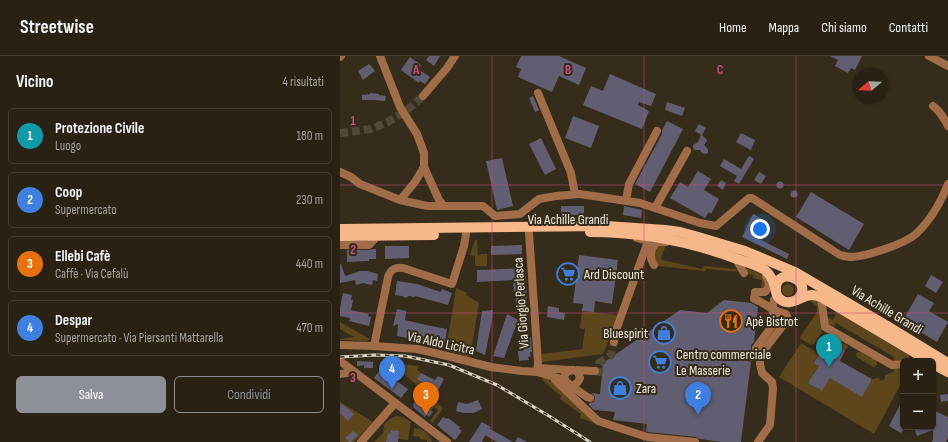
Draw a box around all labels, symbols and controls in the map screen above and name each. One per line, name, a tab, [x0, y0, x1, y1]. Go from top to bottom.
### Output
text: Streetwise	[20, 16, 94, 39]
text: Home	[719, 19, 747, 36]
text: Mappa	[769, 19, 799, 36]
text: Chi siamo	[821, 19, 867, 36]
text: Contatti	[889, 19, 928, 36]
text: A	[412, 62, 420, 78]
text: B	[565, 62, 571, 78]
text: C	[717, 62, 724, 78]
north arrow	[852, 68, 888, 104]
text: Vicino	[16, 72, 53, 92]
text: 4 risultati	[283, 74, 324, 90]
text: 1	[350, 113, 356, 129]
text: Protezione Civile	[55, 119, 144, 138]
text: 1	[27, 128, 33, 144]
text: 180 m	[297, 128, 323, 144]
text: Luogo	[55, 138, 81, 154]
text: Coop	[55, 183, 82, 202]
text: 2	[27, 192, 33, 208]
text: 230 m	[296, 192, 323, 208]
text: Supermercato	[55, 202, 117, 218]
street label: Via Achille Grandi	[528, 211, 608, 228]
your location	[750, 219, 770, 239]
text: 2	[350, 242, 356, 258]
text: Ellebi Cafè	[55, 247, 110, 266]
text: 3	[27, 256, 33, 272]
text: 440 m	[296, 256, 323, 272]
street label: Via Giorgio Perlasca	[509, 257, 533, 349]
supermarket icon: Ard Discount	[555, 261, 581, 287]
text: Caffè · Via Cefalù	[55, 266, 128, 282]
place label: Ard Discount	[583, 266, 644, 283]
street label: Via Achille Grandi	[848, 282, 926, 338]
restaurant icon: Apè Bistrot	[718, 308, 744, 334]
text: Despar	[55, 311, 92, 330]
place label: Apè Bistrot	[745, 313, 798, 330]
text: 4	[27, 320, 33, 336]
text: 470 m	[296, 320, 323, 336]
shop icon: Bluespirit	[651, 320, 677, 346]
place label: Bluespirit	[603, 325, 648, 342]
street label: Via Aldo Licitra	[406, 328, 476, 358]
text: Supermercato · Via Piersanti Mattarella	[55, 330, 223, 346]
pin: 1	[816, 334, 842, 367]
place label: Centro commerciale Le Masserie	[676, 346, 771, 379]
supermarket icon: Centro commerciale Le Masserie	[647, 349, 673, 375]
pin: 4	[379, 356, 405, 389]
map controls	[900, 358, 936, 430]
button: +	[900, 358, 936, 394]
text: 3	[350, 370, 356, 386]
shop icon: Zara	[607, 375, 633, 401]
button: Salva	[16, 376, 166, 413]
button: Condividi	[174, 376, 324, 413]
place label: Zara	[636, 380, 656, 397]
pin: 3	[413, 382, 439, 415]
pin: 2	[685, 382, 711, 415]
button: −	[900, 394, 936, 430]

